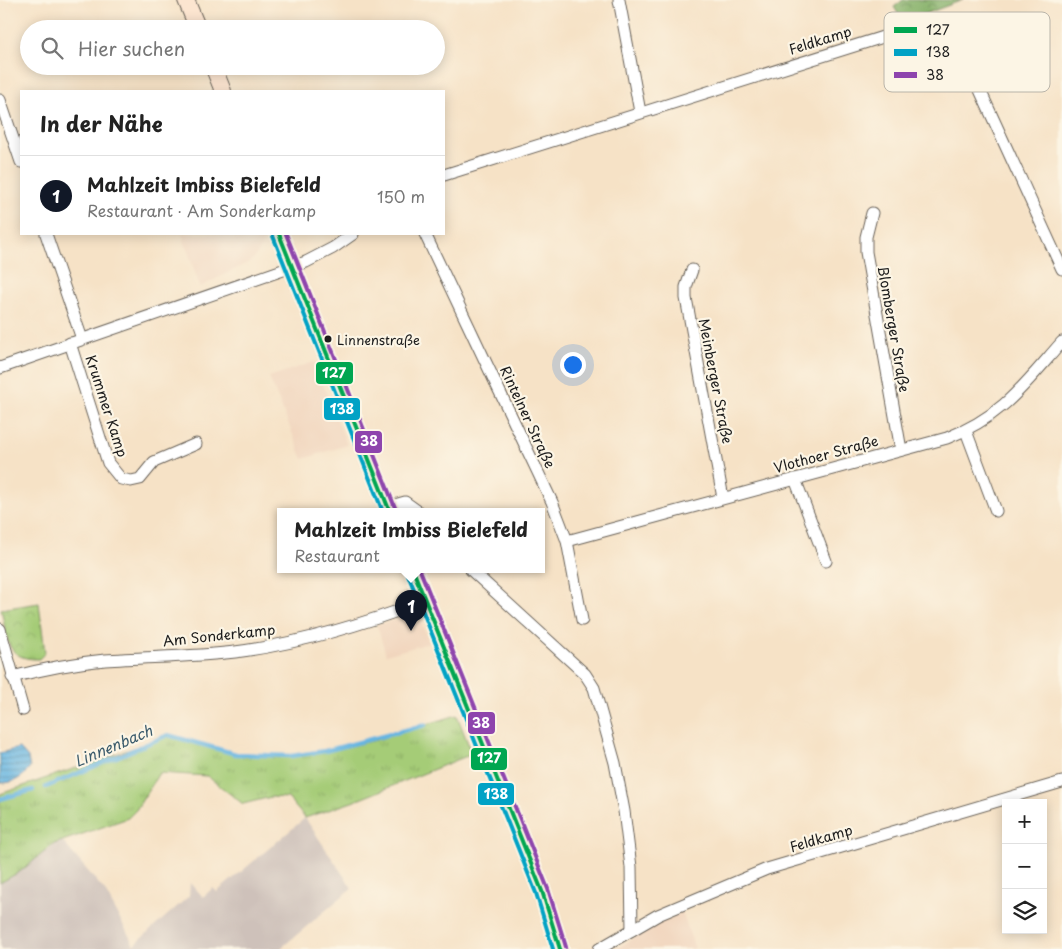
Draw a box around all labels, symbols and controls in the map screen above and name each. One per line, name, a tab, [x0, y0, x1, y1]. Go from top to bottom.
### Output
legend	[884, 12, 1050, 92]
text: 127	[926, 19, 950, 40]
search box	[20, 20, 445, 75]
street label: Feldkamp	[786, 20, 854, 60]
icon: search	[38, 34, 66, 62]
text: Hier suchen	[78, 34, 185, 62]
text: 138	[926, 41, 950, 62]
text: 38	[926, 64, 944, 85]
text: In der Nähe	[40, 107, 162, 139]
text: Mahlzeit Imbiss Bielefeld	[87, 170, 321, 198]
text: 1	[52, 184, 60, 208]
text: 150 m	[377, 184, 425, 208]
text: Restaurant · Am Sonderkamp	[87, 198, 316, 222]
street label: Blomberger Straße	[873, 264, 915, 394]
street label: Meinberger Straße	[694, 317, 738, 445]
place label: Linnenstraße	[337, 330, 420, 349]
marker: Linnenstraße	[323, 334, 333, 344]
street label: Krummer Kamp	[81, 352, 133, 460]
your location	[560, 352, 586, 378]
line badge: 127	[315, 361, 354, 385]
text: 127	[322, 362, 346, 383]
street label: Rintelner Straße	[495, 362, 561, 472]
line badge: 138	[323, 397, 361, 421]
text: 138	[330, 398, 355, 419]
line badge: 38	[354, 430, 383, 454]
text: 38	[360, 430, 378, 451]
street label: Vlothoer Straße	[771, 430, 881, 478]
popup	[277, 508, 545, 573]
text: Mahlzeit Imbiss Bielefeld	[294, 515, 528, 543]
text: Restaurant	[294, 543, 380, 567]
pin: 1	[395, 590, 427, 631]
street label: Am Sonderkamp	[162, 619, 276, 651]
line badge: 38	[467, 711, 496, 735]
text: 38	[472, 712, 490, 733]
water label: Linnenbach	[70, 718, 156, 772]
line badge: 127	[470, 747, 508, 771]
text: 127	[477, 747, 501, 768]
line badge: 138	[477, 782, 515, 806]
text: 138	[484, 783, 509, 804]
map controls	[1002, 799, 1047, 934]
button: +	[1002, 799, 1047, 844]
street label: Feldkamp	[787, 819, 855, 857]
button: −	[1002, 844, 1047, 889]
button: layers	[1002, 889, 1047, 934]

